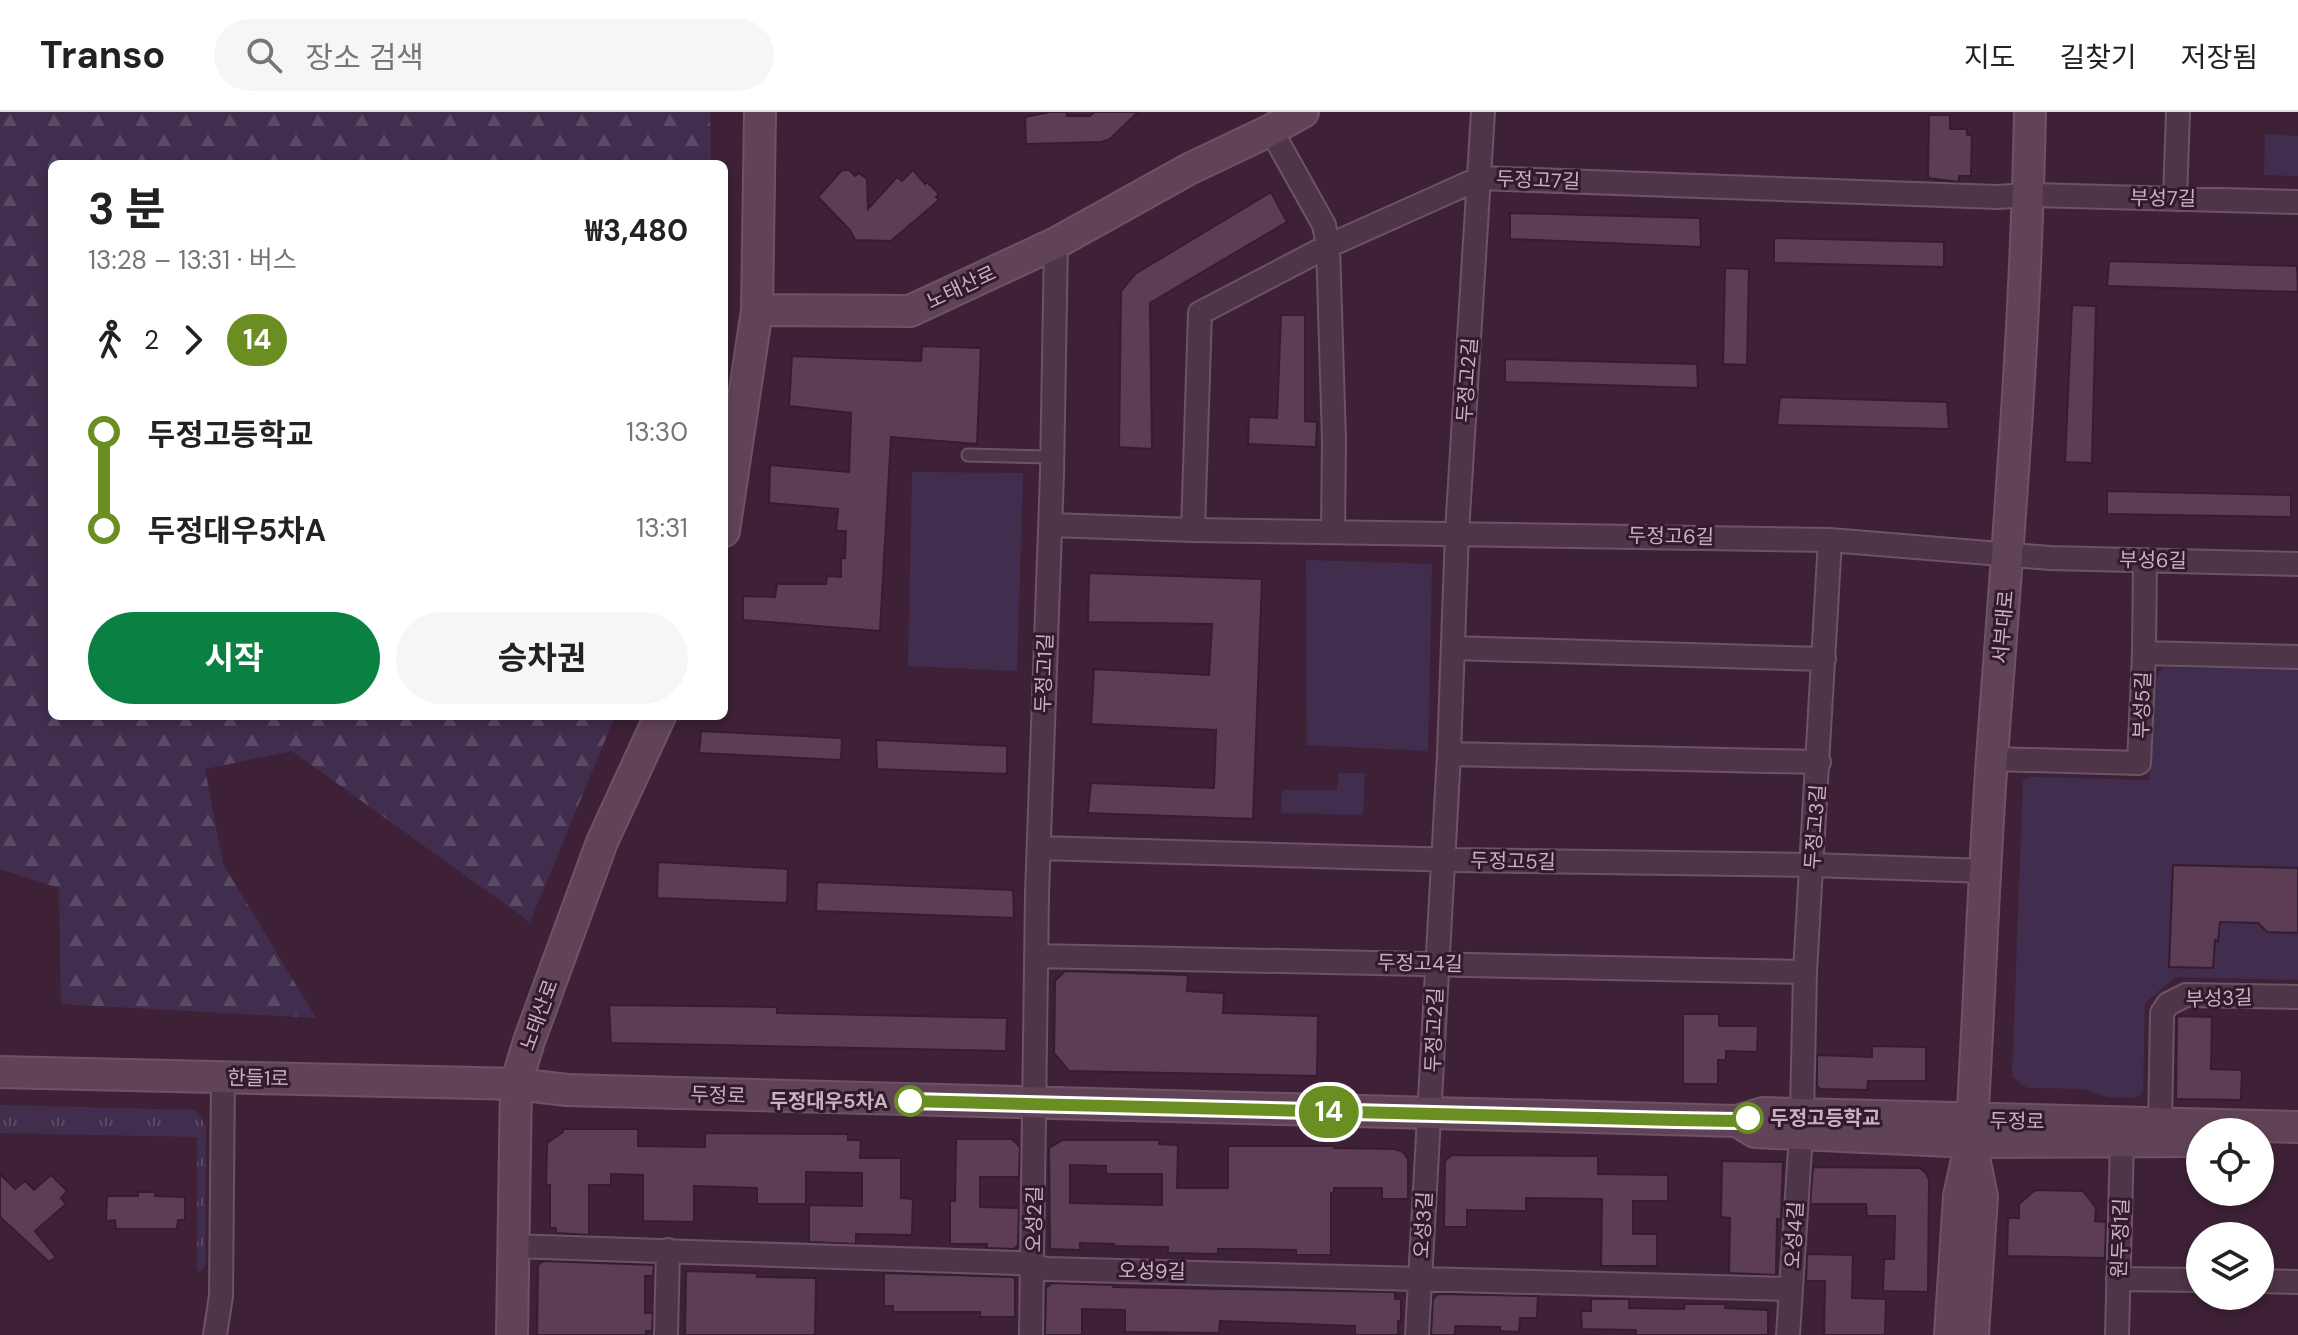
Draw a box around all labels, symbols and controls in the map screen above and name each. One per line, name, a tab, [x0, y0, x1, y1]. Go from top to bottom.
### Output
search box	[214, 19, 774, 91]
text: Transo	[40, 30, 166, 80]
icon: search	[242, 33, 286, 77]
text: 장소 검색	[306, 38, 424, 77]
text: 지도	[1964, 39, 2015, 76]
text: 길찾기	[2059, 39, 2137, 76]
text: 저장됨	[2181, 39, 2258, 76]
street label: 두정고7길	[1495, 166, 1581, 194]
text: 3 분	[88, 180, 165, 238]
street label: 부성7길	[2130, 184, 2196, 212]
text: ₩3,480	[585, 211, 688, 250]
text: 13:28 – 13:31 · 버스	[88, 243, 297, 277]
street label: 노태산로	[922, 260, 1000, 314]
icon: walk	[88, 318, 132, 362]
icon: forward	[171, 318, 215, 362]
text: 14	[243, 321, 271, 358]
text: 2	[144, 323, 159, 357]
street label: 두정고2길	[1451, 337, 1483, 423]
text: 두정고등학교	[148, 415, 314, 454]
text: 13:30	[626, 415, 688, 449]
text: 두정대우5차A	[148, 511, 326, 550]
text: 13:31	[636, 511, 688, 545]
street label: 두정고6길	[1628, 522, 1714, 550]
street label: 부성6길	[2119, 546, 2187, 574]
street label: 서부대로	[1987, 589, 2019, 665]
button: 시작	[88, 612, 380, 704]
button: 승차권	[396, 612, 688, 704]
street label: 두정고1길	[1030, 633, 1058, 713]
street label: 부성5길	[2128, 671, 2156, 739]
street label: 두정고3길	[1799, 783, 1831, 871]
street label: 두정고5길	[1470, 847, 1556, 875]
street label: 두정고4길	[1377, 949, 1463, 977]
street label: 노태산로	[514, 976, 564, 1054]
street label: 부성3길	[2185, 984, 2253, 1012]
street label: 두정고2길	[1420, 987, 1448, 1073]
street label: 한들1로	[227, 1064, 289, 1092]
street label: 두정로	[690, 1081, 746, 1109]
marker: 두정대우5차A	[895, 1086, 925, 1116]
line badge: 14	[1293, 1086, 1365, 1138]
place label: 두정대우5차A	[769, 1088, 888, 1114]
text: 14	[1315, 1093, 1343, 1130]
marker: 두정고등학교	[1733, 1103, 1763, 1133]
place label: 두정고등학교	[1770, 1105, 1880, 1131]
street label: 두정로	[1989, 1108, 2045, 1134]
map controls	[2186, 1118, 2274, 1310]
button: locate	[2186, 1118, 2274, 1206]
street label: 오성2길	[1020, 1185, 1048, 1253]
street label: 오성3길	[1408, 1191, 1438, 1259]
street label: 원두정1길	[2106, 1198, 2134, 1278]
street label: 오성4길	[1779, 1201, 1809, 1269]
button: layers	[2186, 1222, 2274, 1310]
street label: 오성9길	[1118, 1257, 1186, 1285]

